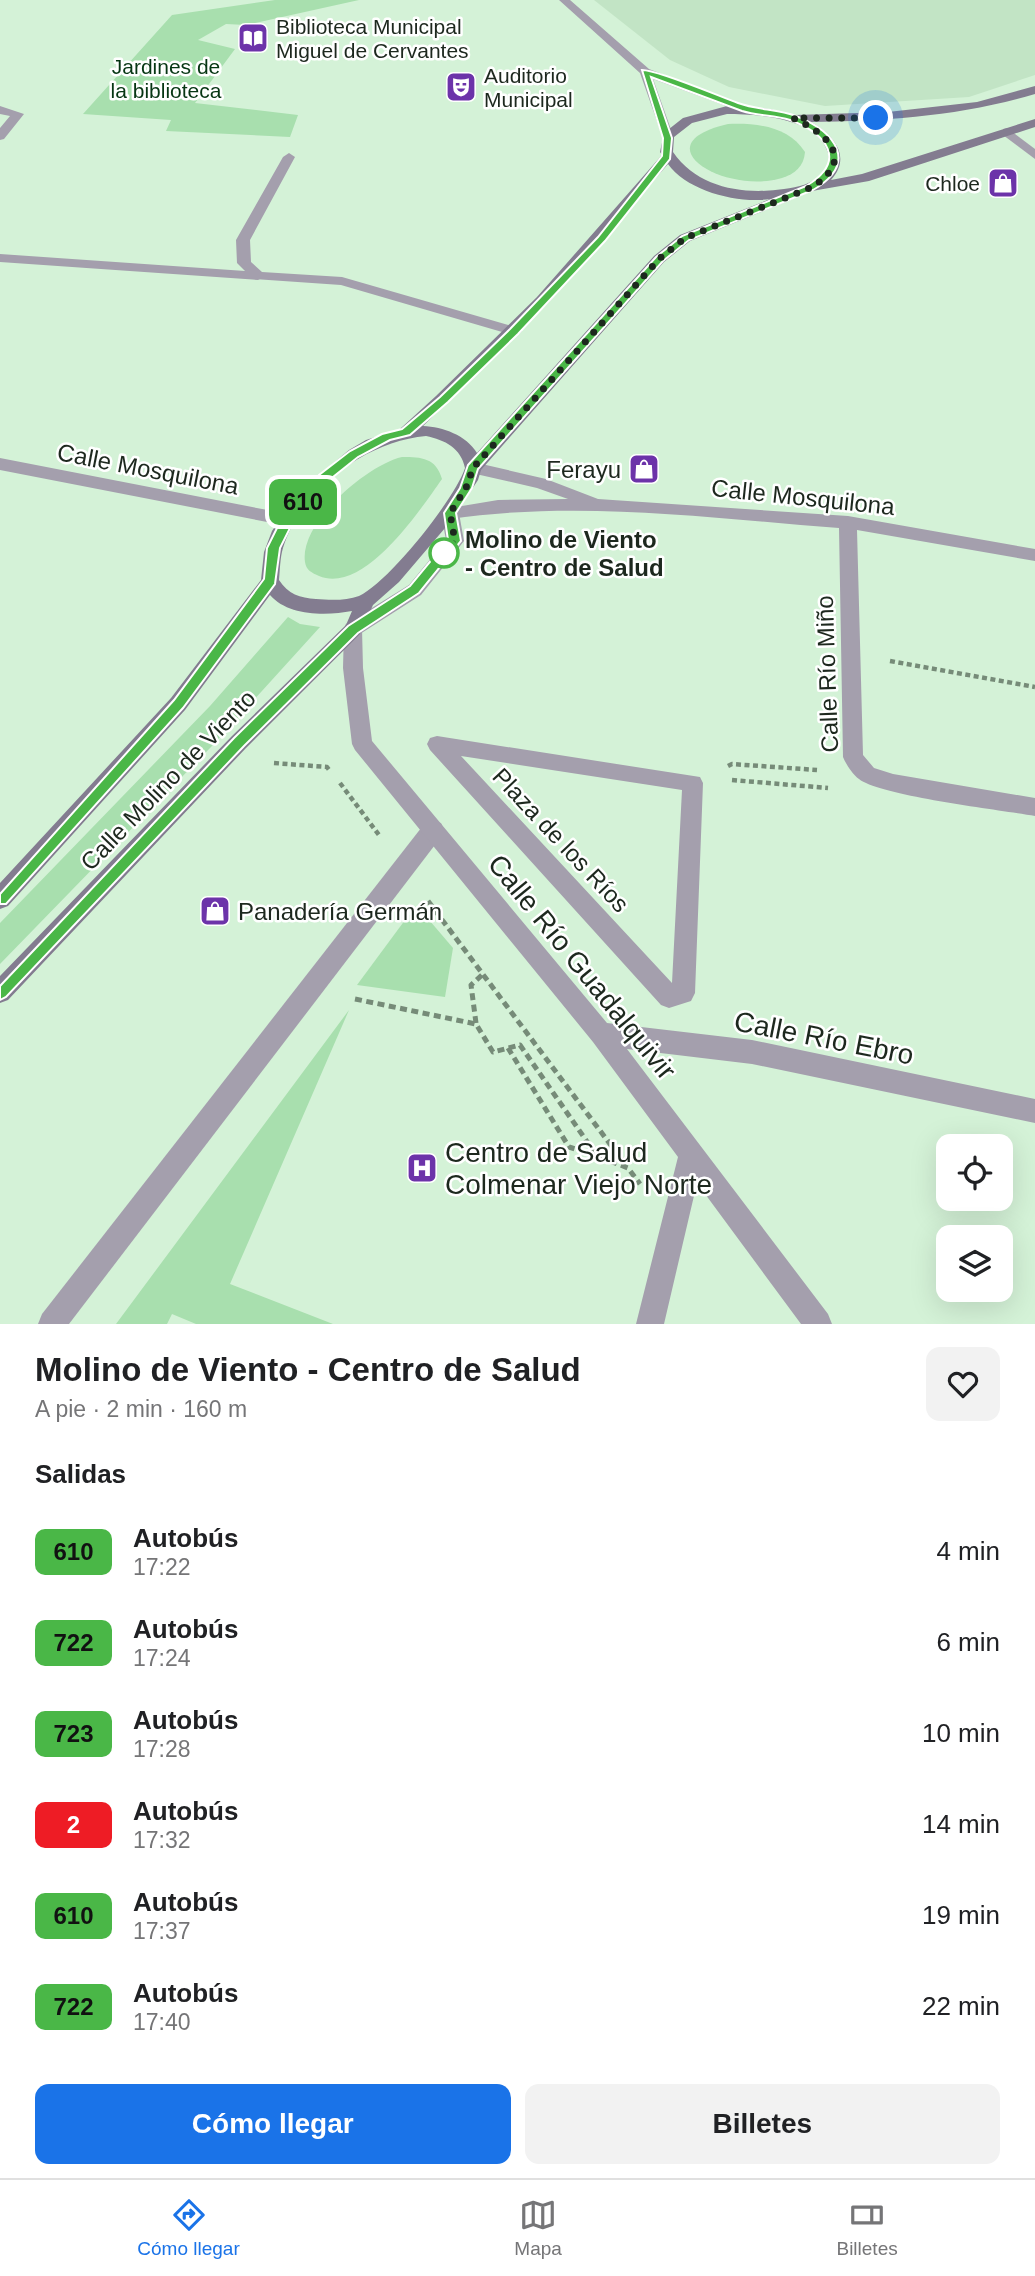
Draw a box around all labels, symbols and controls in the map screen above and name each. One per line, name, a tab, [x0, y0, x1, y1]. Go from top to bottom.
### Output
place label: Biblioteca Municipal Miguel de Cervantes	[276, 15, 469, 62]
library icon: Biblioteca Municipal Miguel de Cervantes	[236, 21, 270, 55]
park label: Jardines de la biblioteca	[111, 55, 222, 102]
place label: Auditorio Municipal	[484, 64, 573, 111]
theatre icon: Auditorio Municipal	[444, 70, 478, 104]
your location	[858, 100, 893, 135]
shop icon: Chloe	[986, 166, 1020, 200]
place label: Chloe	[925, 172, 980, 195]
street label: Calle Mosquilona	[55, 438, 242, 500]
shop icon: Ferayu	[627, 452, 661, 486]
place label: Ferayu	[546, 456, 621, 483]
street label: Calle Mosquilona	[710, 474, 897, 520]
line badge: 610	[263, 479, 343, 525]
text: 610	[283, 488, 323, 515]
place label: Molino de Viento - Centro de Salud	[465, 526, 664, 581]
marker: Molino de Viento - Centro de Salud	[429, 538, 459, 568]
street label: Calle Río Miño	[811, 595, 843, 753]
street label: Calle Molino de Viento	[75, 684, 261, 876]
street label: Plaza de los Ríos	[487, 762, 635, 918]
street label: Calle Río Guadalquivir	[482, 848, 682, 1086]
shop icon: Panadería Germán	[198, 894, 232, 928]
place label: Panadería Germán	[238, 898, 442, 925]
street label: Calle Río Ebro	[732, 1005, 916, 1071]
map controls	[936, 1134, 1013, 1302]
button: locate	[936, 1134, 1013, 1211]
place label: Centro de Salud Colmenar Viejo Norte	[445, 1137, 712, 1200]
hospital icon: Centro de Salud Colmenar Viejo Norte	[405, 1151, 439, 1185]
button: layers	[936, 1225, 1013, 1302]
button: heart	[926, 1347, 1000, 1421]
text: Molino de Viento - Centro de Salud	[35, 1351, 581, 1388]
text: A pie · 2 min · 160 m	[35, 1396, 247, 1422]
text: Salidas	[35, 1459, 126, 1489]
text: Autobús	[133, 1523, 238, 1553]
text: 4 min	[936, 1536, 1000, 1566]
text: 610	[53, 1538, 94, 1565]
text: 17:22	[133, 1554, 191, 1580]
text: Autobús	[133, 1614, 238, 1644]
text: 6 min	[936, 1627, 1000, 1657]
text: 722	[53, 1629, 94, 1656]
text: 17:24	[133, 1645, 191, 1671]
text: Autobús	[133, 1705, 238, 1735]
text: 10 min	[922, 1718, 1000, 1748]
text: 723	[53, 1720, 94, 1747]
text: 17:28	[133, 1736, 191, 1762]
text: Autobús	[133, 1796, 238, 1826]
text: 14 min	[922, 1809, 1000, 1839]
text: 2	[67, 1811, 80, 1838]
text: 17:32	[133, 1827, 191, 1853]
text: Autobús	[133, 1887, 238, 1917]
text: 19 min	[922, 1900, 1000, 1930]
text: 610	[53, 1902, 94, 1929]
text: 17:37	[133, 1918, 191, 1944]
text: Autobús	[133, 1978, 238, 2008]
text: 22 min	[922, 1991, 1000, 2021]
text: 722	[53, 1993, 94, 2020]
text: 17:40	[133, 2009, 191, 2035]
button: Cómo llegar	[35, 2084, 511, 2164]
button: Billetes	[525, 2084, 1000, 2164]
tab: Cómo llegar	[137, 2196, 240, 2260]
tab: Mapa	[514, 2196, 562, 2260]
tab: Billetes	[836, 2196, 898, 2260]

